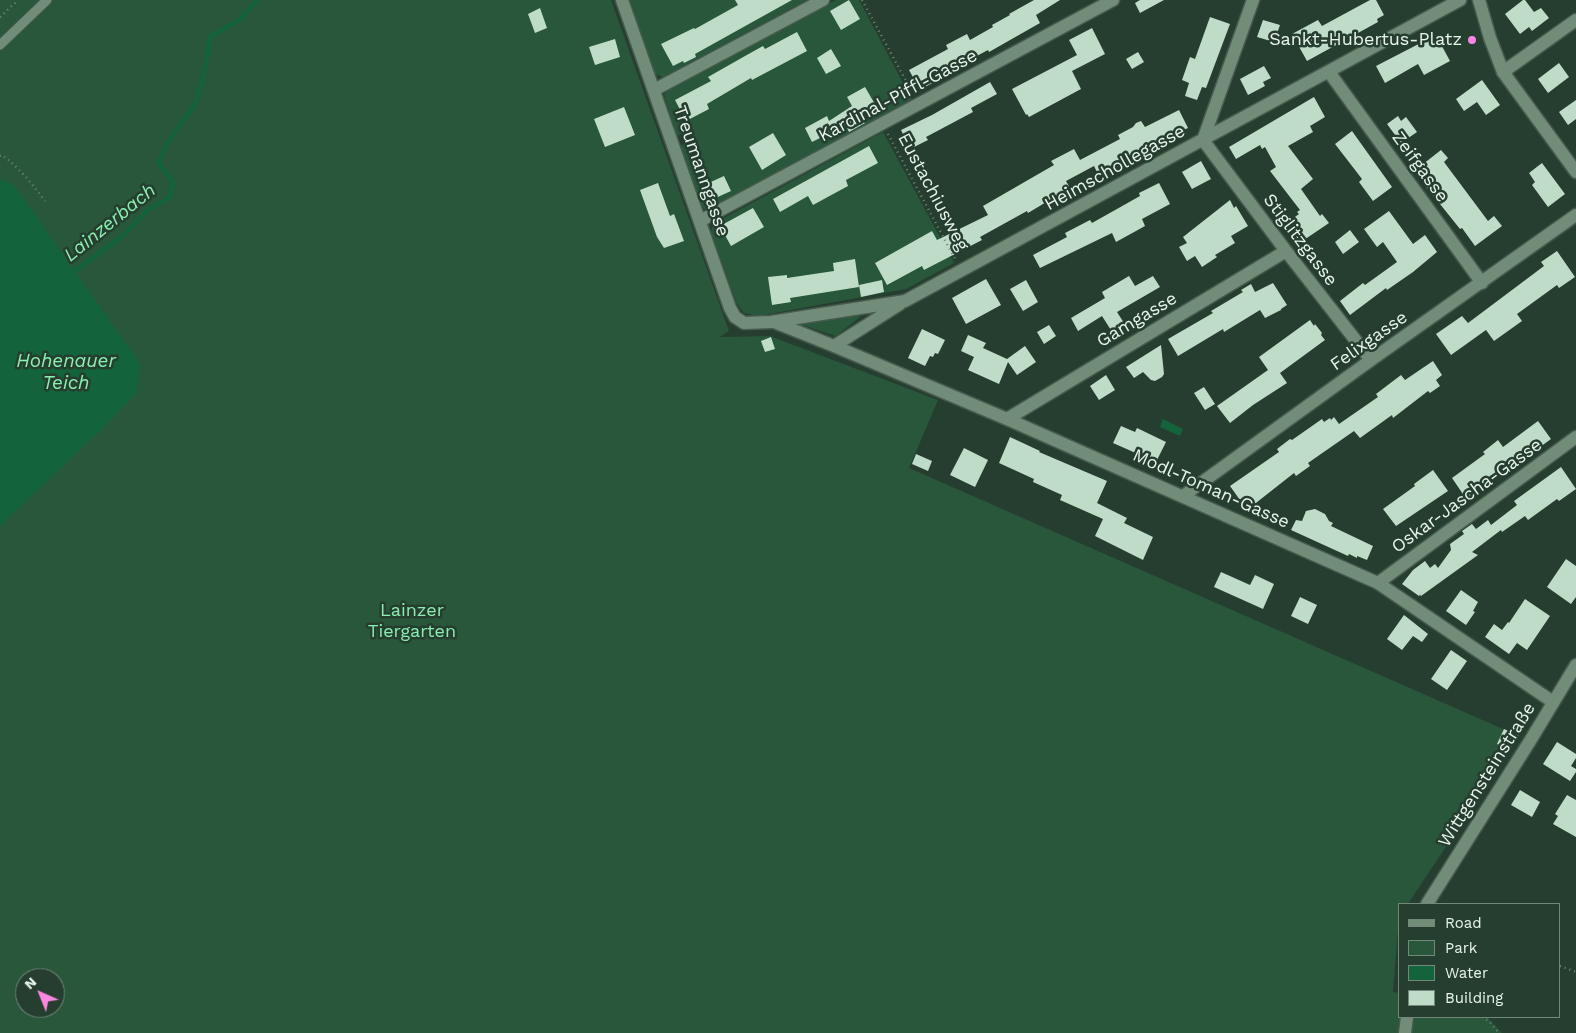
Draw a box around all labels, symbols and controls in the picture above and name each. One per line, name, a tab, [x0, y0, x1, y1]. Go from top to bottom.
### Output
place label: Sankt-Hubertus-Platz	[1269, 29, 1462, 51]
marker: Sankt-Hubertus-Platz	[1466, 34, 1478, 46]
street label: Kardinal-Piffl-Gasse	[815, 45, 981, 147]
street label: Treumanngasse	[668, 103, 734, 239]
street label: Heimschollegasse	[1041, 120, 1189, 216]
street label: Zeifgasse	[1387, 127, 1453, 207]
street label: Eustachiusweg	[893, 129, 973, 255]
water label: Lainzerbach	[60, 179, 160, 267]
street label: Stiglitzgasse	[1258, 190, 1342, 290]
street label: Gamgasse	[1093, 288, 1181, 352]
street label: Felixgasse	[1326, 307, 1412, 375]
water label: Hohenauer Teich	[16, 350, 116, 394]
street label: Oskar-Jascha-Gasse	[1388, 434, 1546, 558]
street label: Modl-Toman-Gasse	[1129, 445, 1293, 533]
park label: Lainzer Tiergarten	[368, 600, 456, 642]
street label: Wittgensteinstraße	[1434, 699, 1540, 851]
legend	[1398, 903, 1561, 1018]
text: Road	[1445, 914, 1482, 932]
text: Park	[1445, 939, 1477, 957]
text: Water	[1445, 964, 1488, 982]
north arrow	[15, 968, 65, 1018]
text: N	[21, 974, 40, 992]
text: Building	[1445, 989, 1503, 1007]

